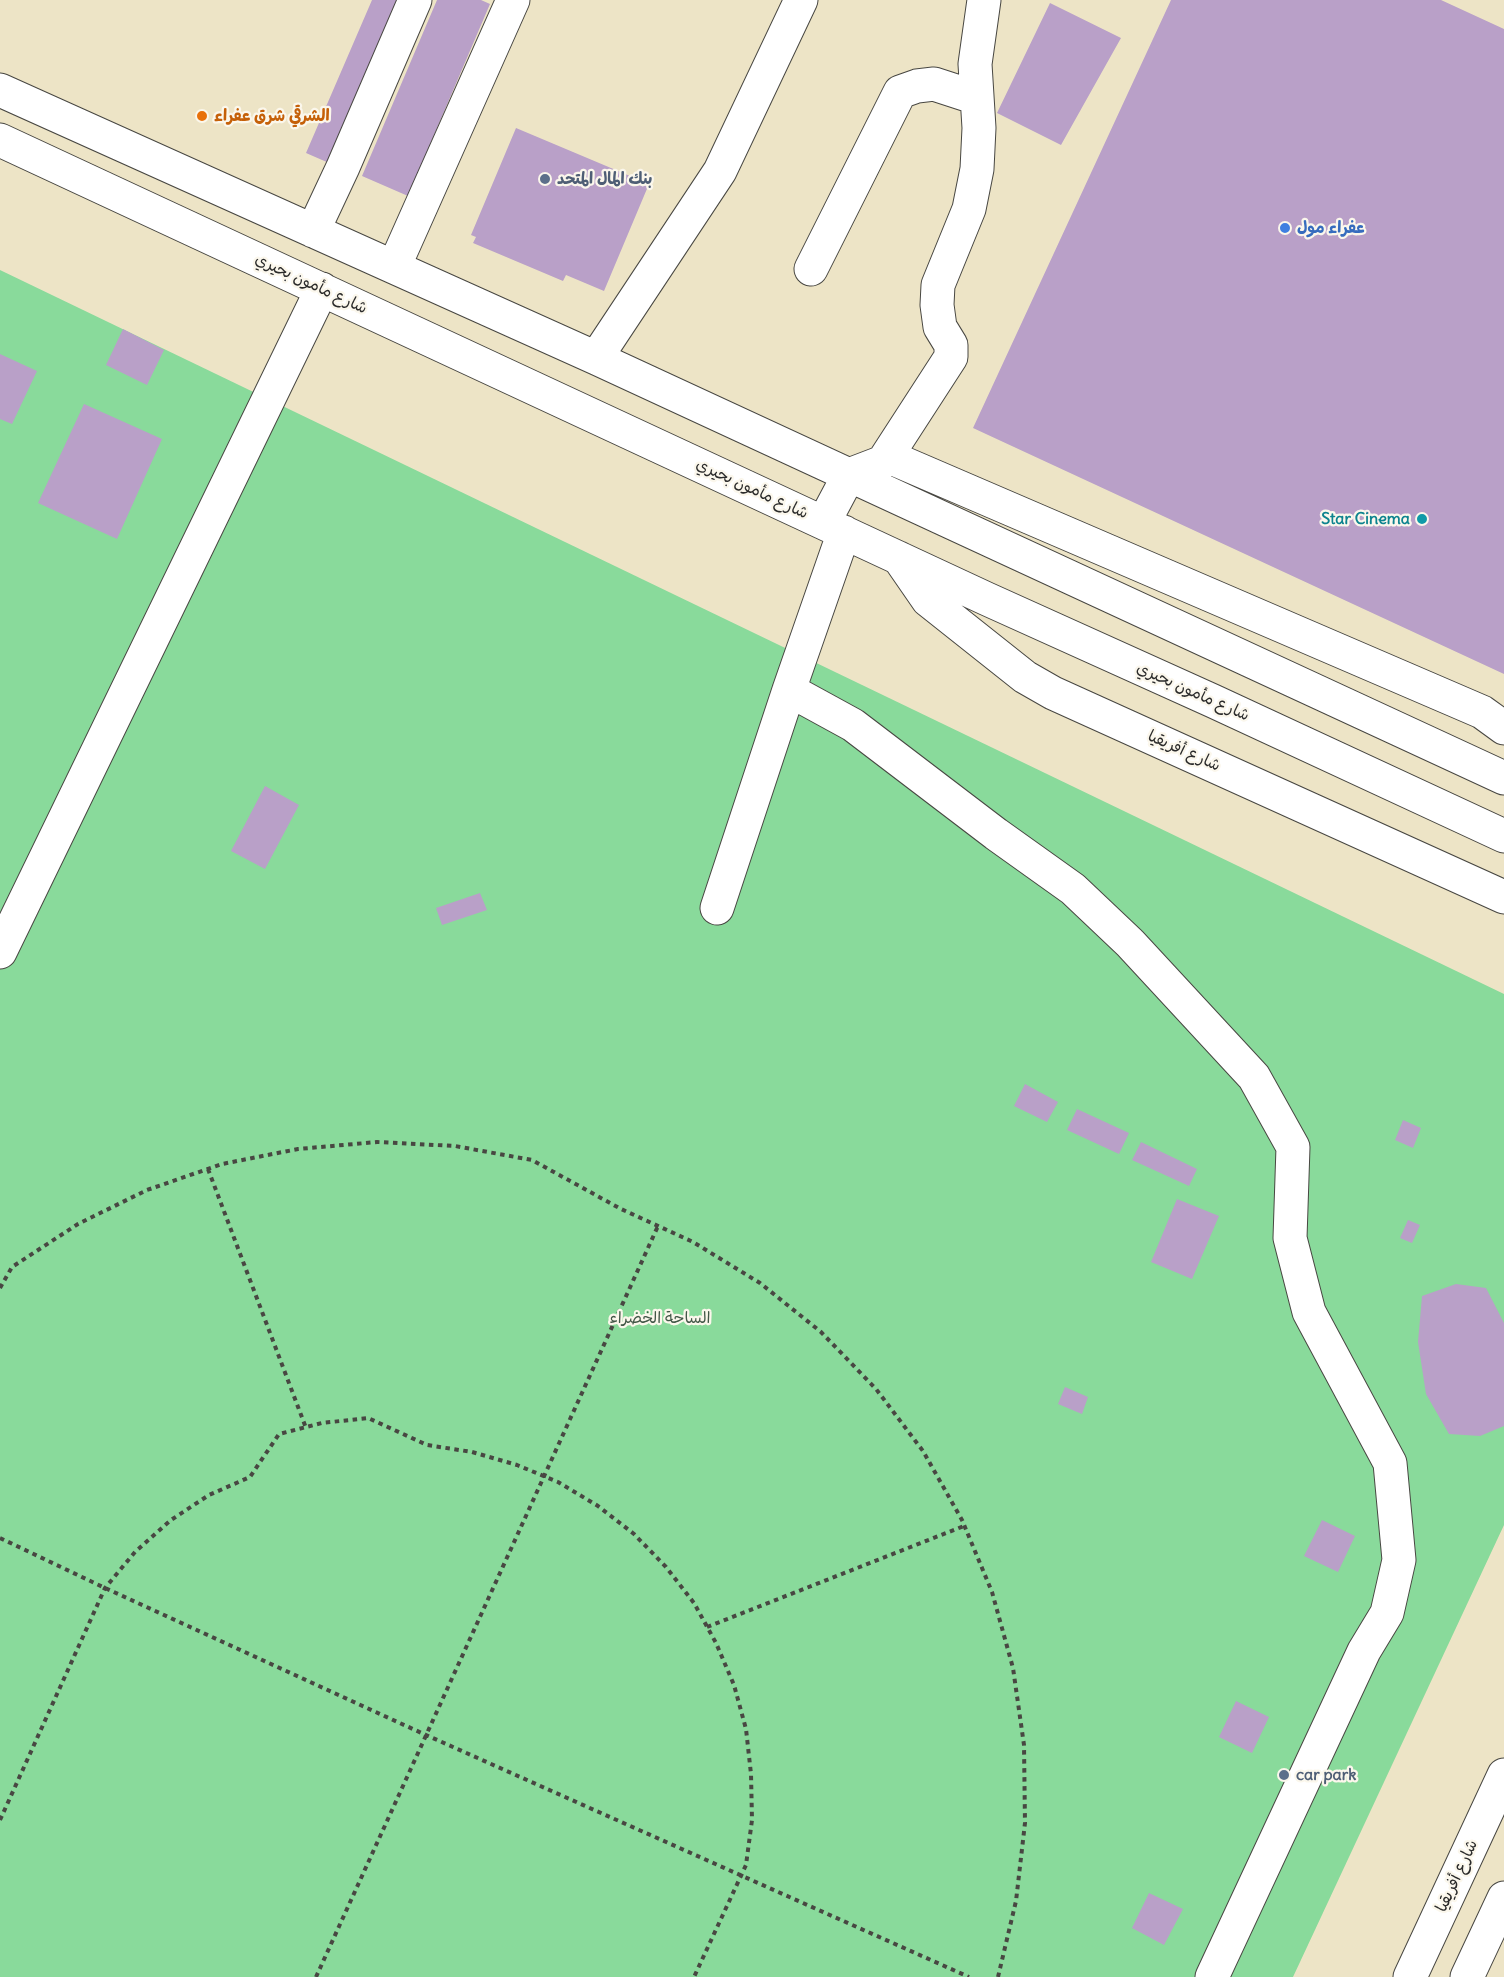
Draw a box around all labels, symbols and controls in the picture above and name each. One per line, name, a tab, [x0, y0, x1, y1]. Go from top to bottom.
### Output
place label: الشرقي شرق عفراء	[214, 106, 330, 126]
marker: الشرقي شرق عفراء	[195, 109, 209, 123]
place label: بنك المال المتحد	[557, 169, 652, 189]
marker: بنك المال المتحد	[538, 172, 552, 186]
place label: عفراء مول	[1297, 218, 1365, 238]
marker: عفراء مول	[1278, 221, 1292, 235]
street label: شارع مأمون بحيري	[252, 250, 370, 318]
street label: شارع مأمون بحيري	[693, 455, 811, 523]
place label: Star Cinema	[1321, 509, 1410, 529]
marker: Star Cinema	[1415, 512, 1429, 526]
street label: شارع مأمون بحيري	[1134, 659, 1252, 725]
street label: شارع أفريقيا	[1145, 726, 1223, 776]
park label: الساحة الخضراء	[609, 1308, 711, 1328]
place label: car park	[1296, 1765, 1356, 1785]
marker: car park	[1277, 1768, 1291, 1782]
street label: شارع أفريقيا	[1432, 1837, 1482, 1915]

